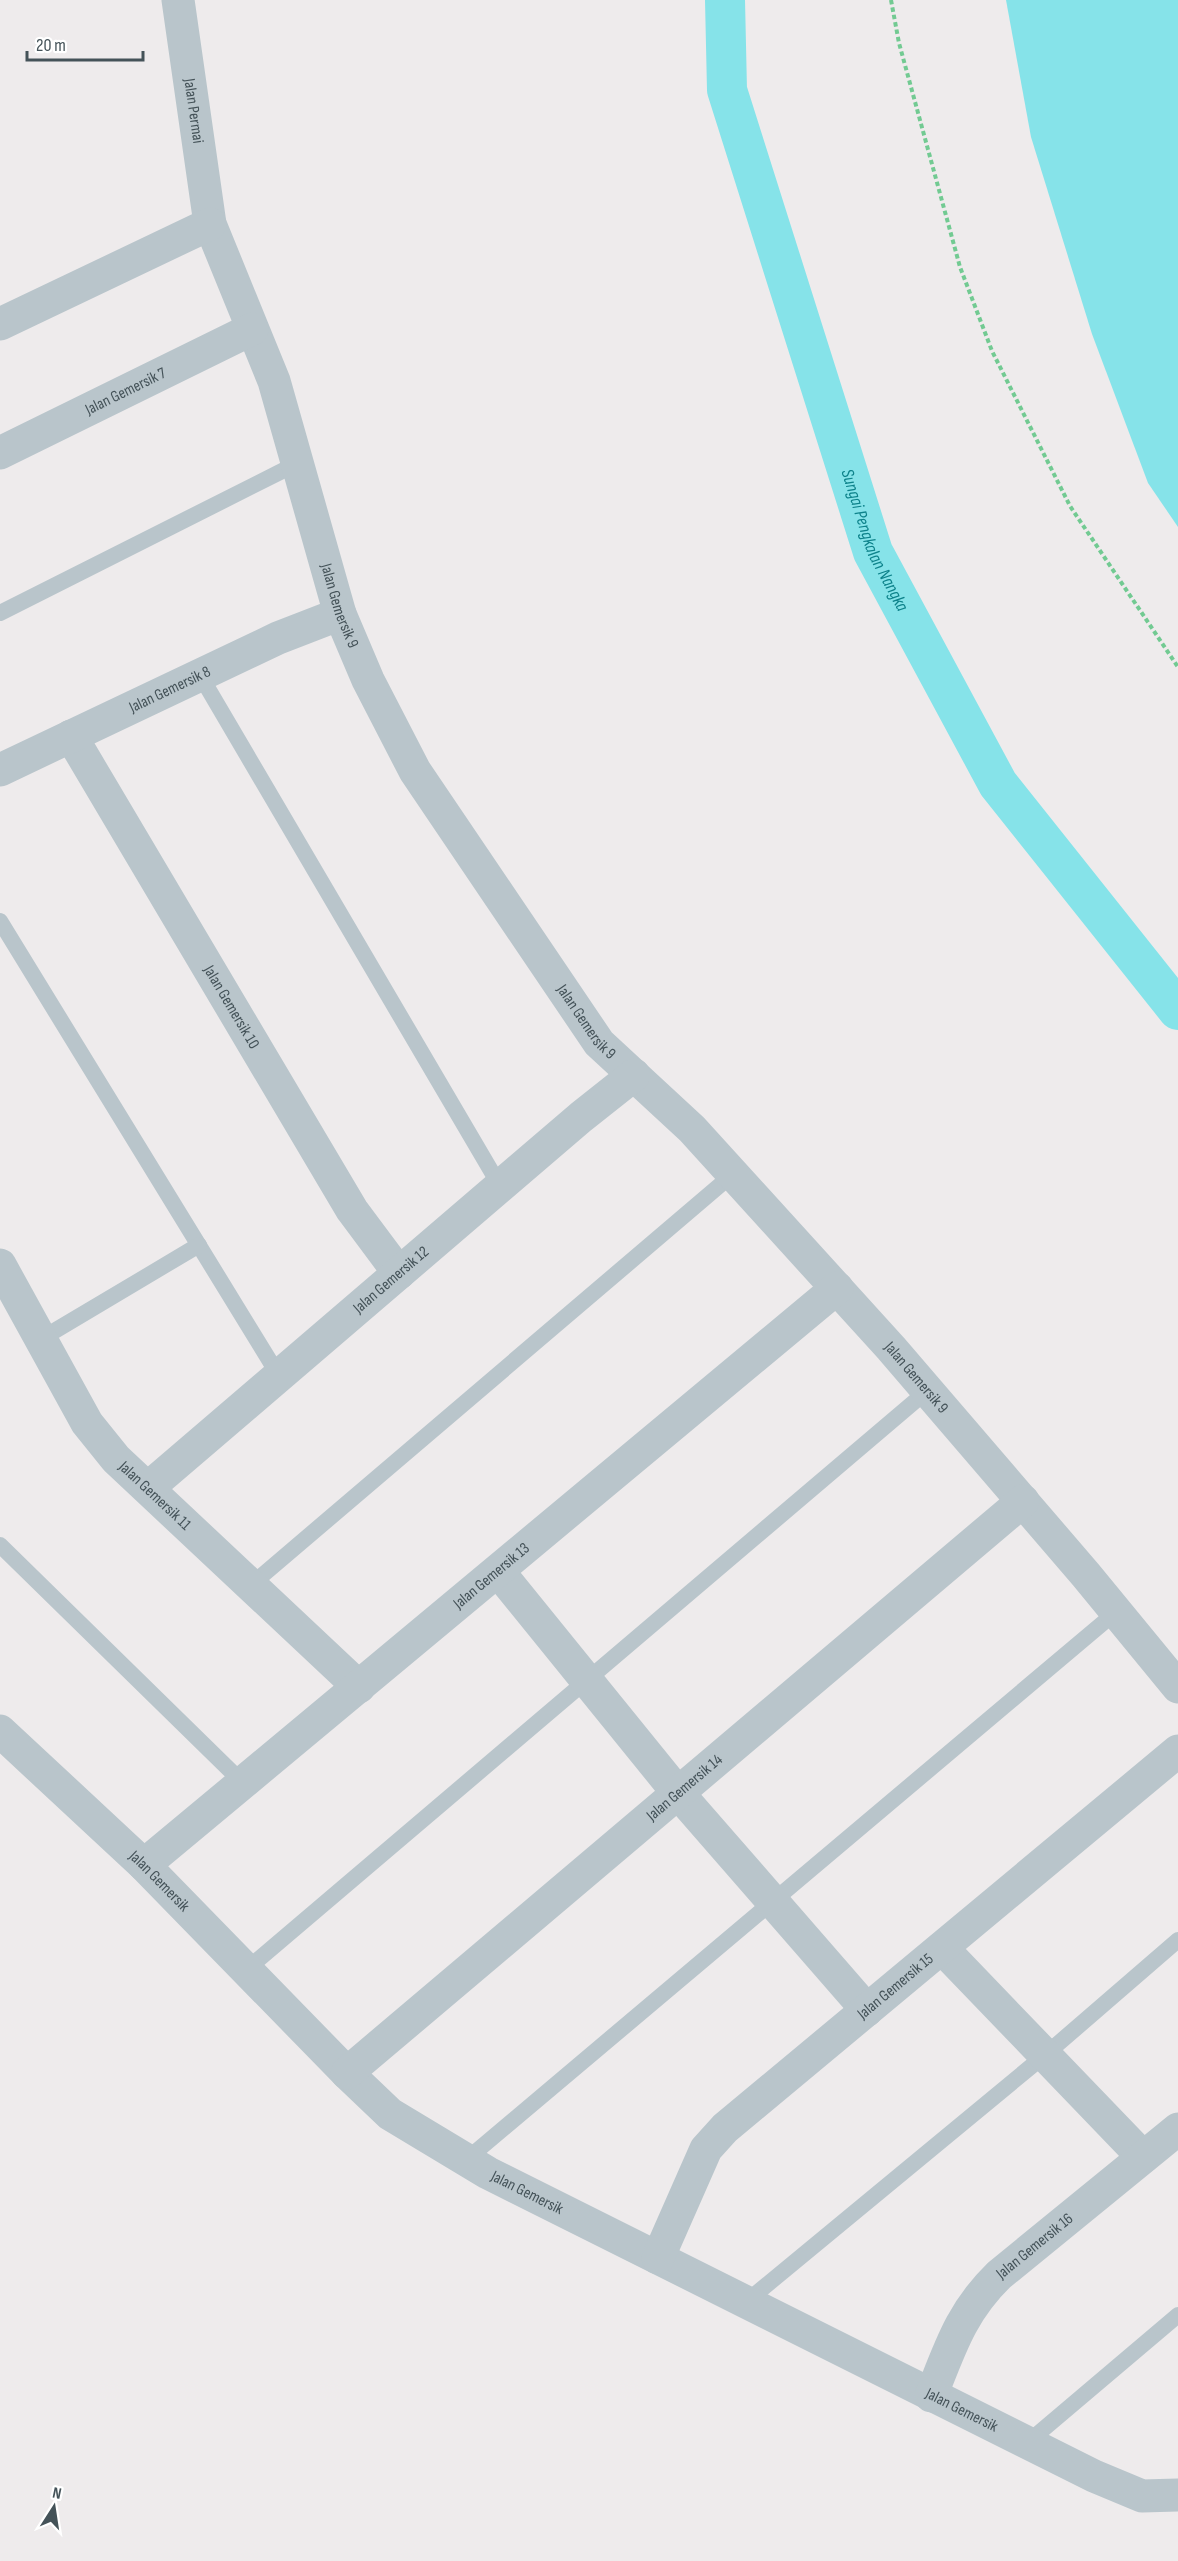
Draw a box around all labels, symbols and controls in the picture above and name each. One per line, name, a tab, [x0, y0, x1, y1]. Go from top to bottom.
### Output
scale bar	[27, 24, 142, 62]
text: 20 m	[36, 35, 66, 56]
street label: Jalan Permai	[180, 76, 208, 145]
street label: Jalan Gemersik 7	[81, 363, 170, 419]
water label: Sungai Pengkalan Nangka	[837, 466, 914, 615]
street label: Jalan Gemersik 9	[316, 560, 363, 651]
street label: Jalan Gemersik 8	[125, 662, 214, 717]
street label: Jalan Gemersik 10	[199, 961, 264, 1052]
street label: Jalan Gemersik 9	[552, 980, 620, 1063]
street label: Jalan Gemersik 12	[349, 1242, 433, 1318]
street label: Jalan Gemersik 9	[880, 1337, 952, 1417]
street label: Jalan Gemersik 11	[114, 1456, 195, 1534]
street label: Jalan Gemersik 13	[449, 1539, 533, 1614]
street label: Jalan Gemersik 14	[642, 1750, 726, 1826]
street label: Jalan Gemersik	[124, 1846, 194, 1916]
street label: Jalan Gemersik 15	[853, 1949, 937, 2024]
street label: Jalan Gemersik	[487, 2166, 567, 2219]
street label: Jalan Gemersik 16	[992, 2209, 1077, 2284]
street label: Jalan Gemersik	[922, 2383, 1001, 2436]
north arrow	[24, 2477, 84, 2537]
text: N	[51, 2484, 63, 2504]

